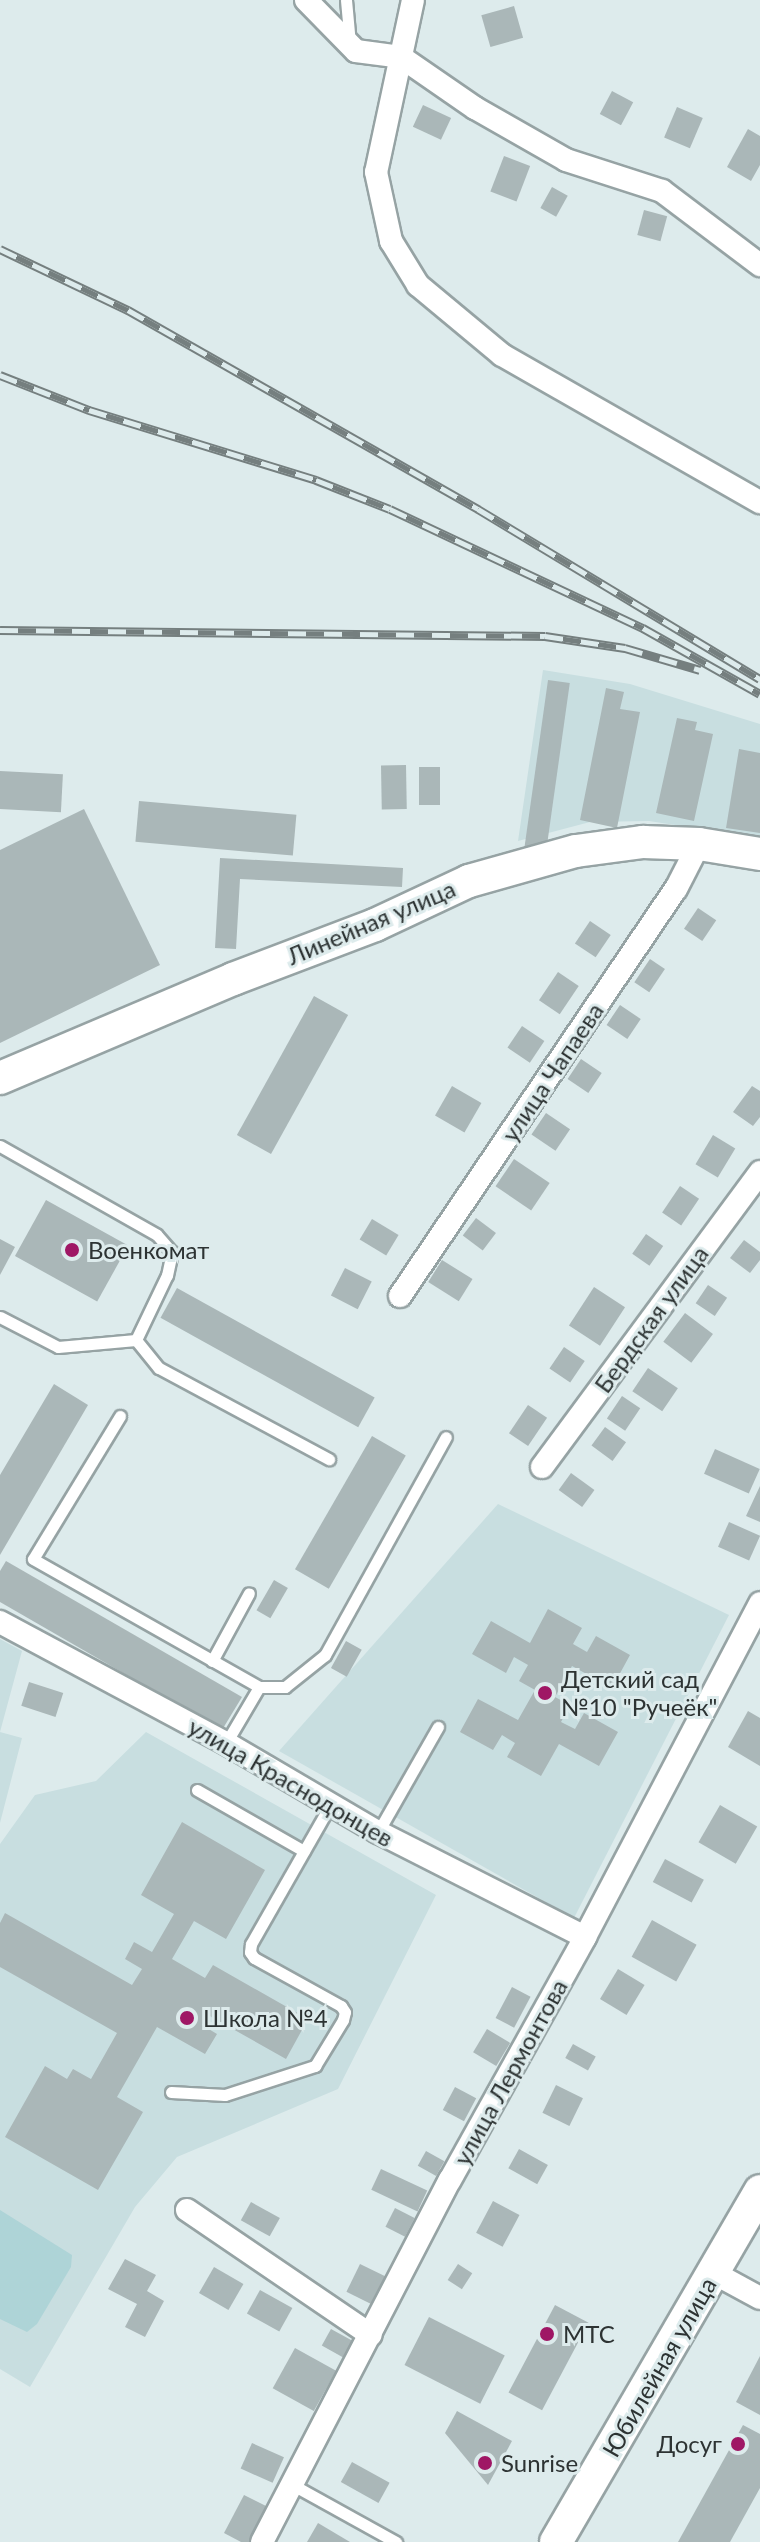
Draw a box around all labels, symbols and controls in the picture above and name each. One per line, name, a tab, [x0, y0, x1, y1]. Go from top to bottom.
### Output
street label: Линейная улица	[283, 874, 459, 970]
street label: улица Чапаева	[495, 997, 609, 1147]
place label: Военкомат	[88, 1236, 209, 1264]
street label: Бердская улица	[588, 1240, 714, 1398]
marker: Военкомат	[63, 1241, 81, 1259]
place label: Детский сад №10 "Ручеёк"	[561, 1665, 717, 1721]
marker: Детский сад №10 "Ручеёк"	[536, 1684, 554, 1702]
street label: улица Краснодонцев	[183, 1712, 399, 1852]
street label: улица Лермонтова	[447, 1974, 573, 2170]
place label: Школа №4	[203, 2004, 328, 2032]
marker: Школа №4	[178, 2009, 196, 2027]
street label: Юбилейная улица	[596, 2272, 722, 2462]
place label: МТС	[563, 2320, 615, 2348]
marker: МТС	[538, 2325, 556, 2343]
place label: Досуг	[657, 2430, 722, 2458]
marker: Досуг	[729, 2435, 747, 2453]
place label: Sunrise	[501, 2449, 578, 2477]
marker: Sunrise	[476, 2454, 494, 2472]

